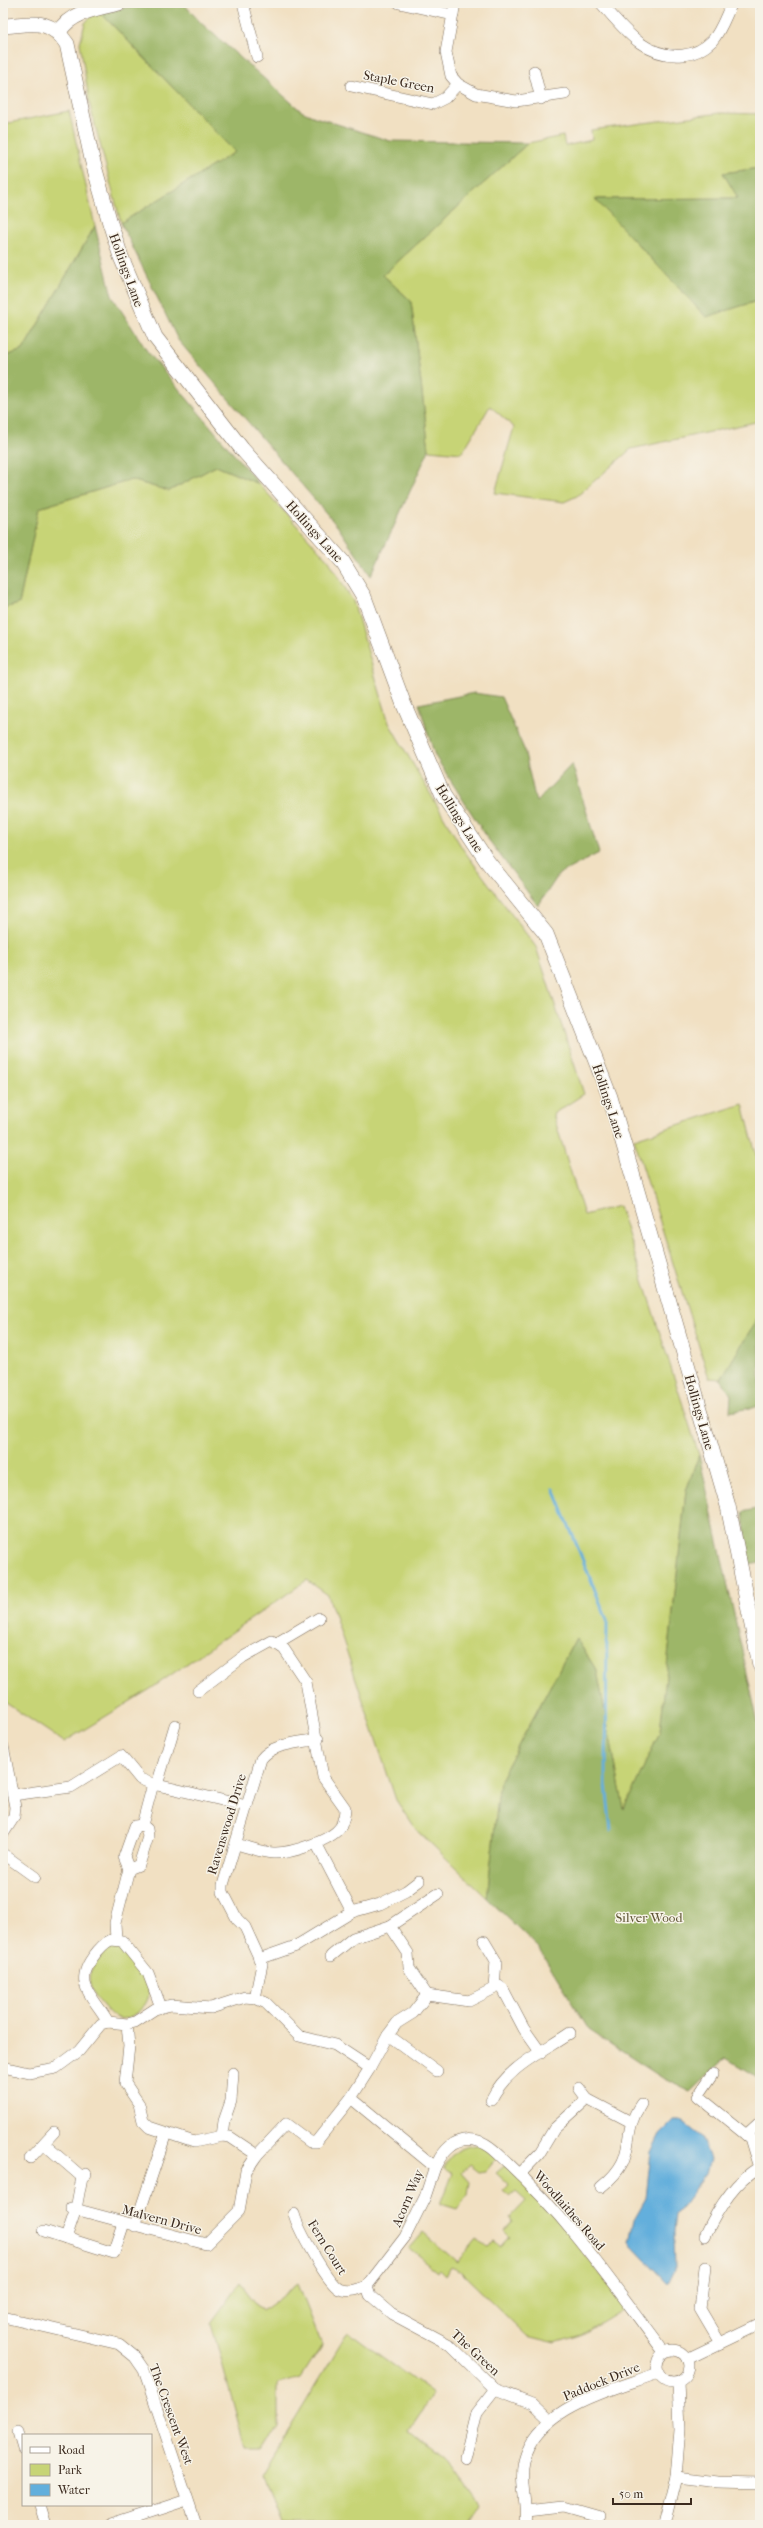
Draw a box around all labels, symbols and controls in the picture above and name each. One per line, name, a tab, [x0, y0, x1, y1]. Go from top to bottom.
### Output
street label: Staple Green	[362, 67, 436, 96]
street label: Hollings Lane	[106, 231, 147, 310]
street label: Hollings Lane	[283, 498, 347, 566]
street label: Hollings Lane	[433, 781, 487, 856]
street label: Hollings Lane	[589, 1062, 628, 1141]
street label: Hollings Lane	[682, 1373, 718, 1452]
street label: Ravenswood Drive	[204, 1771, 249, 1876]
park label: Silver Wood	[615, 1910, 683, 1925]
street label: Acorn Way	[388, 2166, 427, 2230]
street label: Woodlaithes Road	[530, 2167, 609, 2254]
street label: Malvern Drive	[121, 2202, 204, 2237]
street label: Fern Court	[305, 2217, 351, 2278]
street label: The Green	[448, 2326, 503, 2379]
street label: Paddock Drive	[561, 2359, 642, 2404]
street label: The Crescent West	[146, 2362, 197, 2467]
legend	[22, 2434, 152, 2506]
text: Road	[58, 2443, 85, 2457]
text: Park	[58, 2463, 83, 2477]
scale bar	[613, 2480, 691, 2506]
text: Water	[57, 2483, 91, 2497]
text: 50 m	[619, 2487, 643, 2501]

